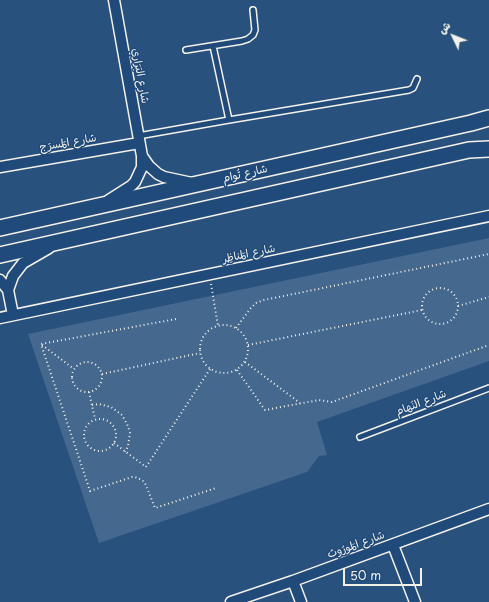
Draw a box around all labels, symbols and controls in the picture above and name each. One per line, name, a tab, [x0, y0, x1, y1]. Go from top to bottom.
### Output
north arrow	[433, 16, 473, 56]
text: ش	[434, 17, 454, 38]
street label: شارع البَرَاري	[129, 47, 151, 105]
street label: شارع المَسرَج	[38, 131, 98, 155]
street label: شارع تُوام	[221, 162, 269, 186]
street label: شارع المَناظِر	[221, 242, 277, 266]
street label: شارع النَهام	[394, 387, 448, 419]
street label: شارع المَورُوث	[326, 529, 386, 561]
scale bar	[345, 560, 424, 586]
text: 50 m	[350, 566, 381, 584]

